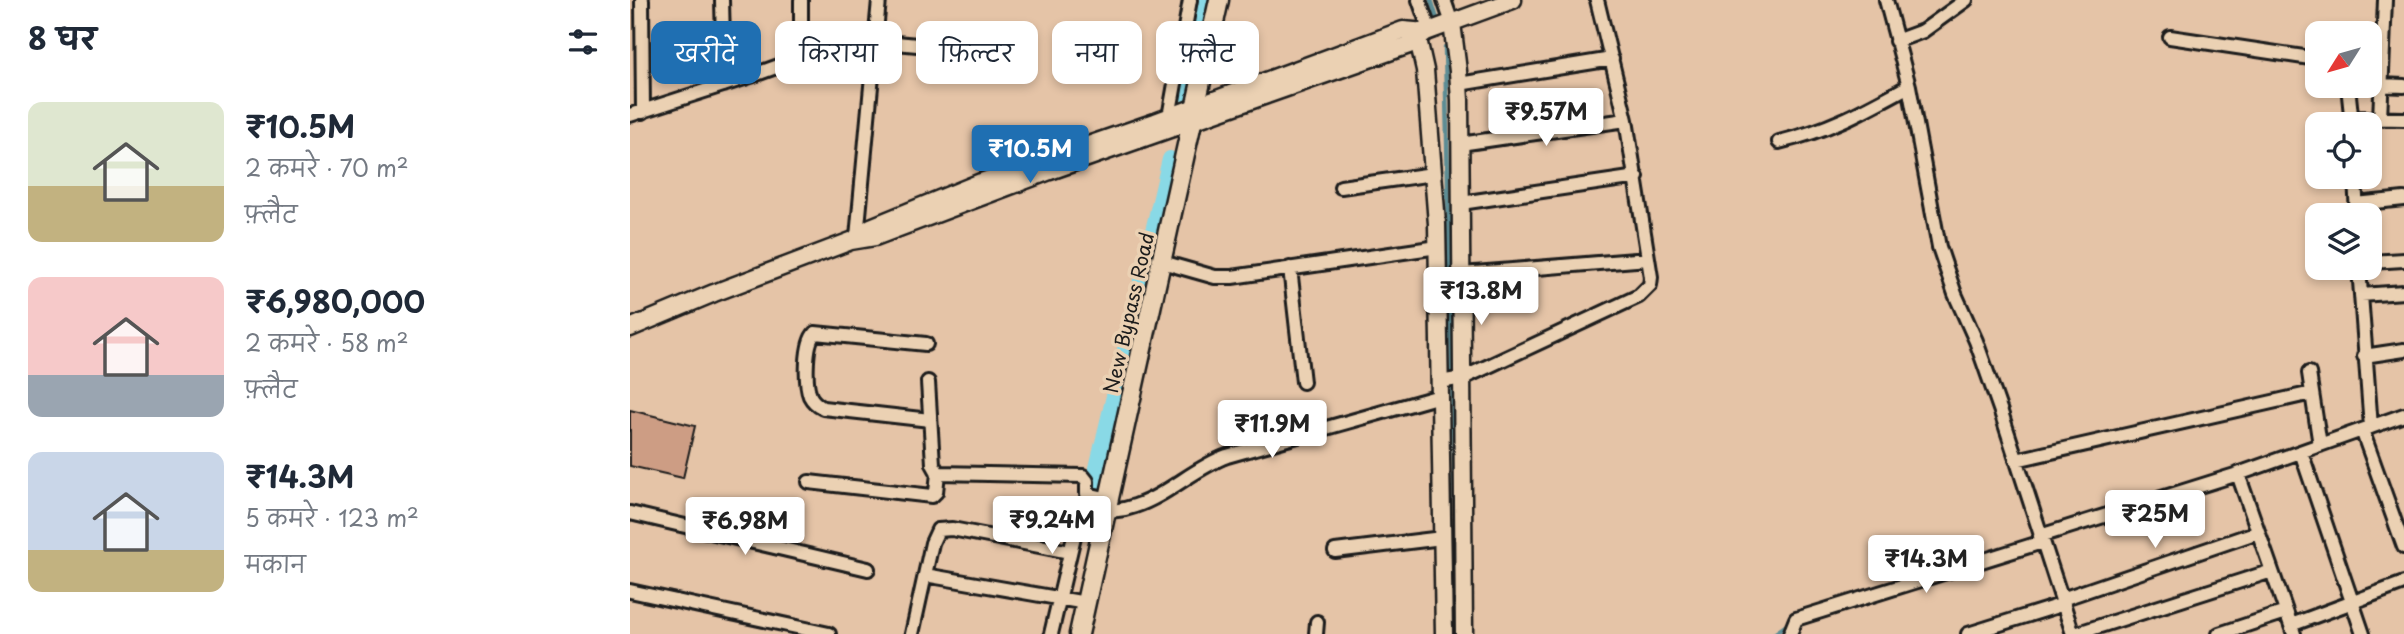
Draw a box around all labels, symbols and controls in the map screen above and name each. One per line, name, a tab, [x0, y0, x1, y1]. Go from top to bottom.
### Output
text: 8 घर	[28, 15, 96, 60]
chip: खरीदें	[651, 21, 761, 84]
chip: किराया	[775, 21, 902, 84]
chip: फ़िल्टर	[916, 21, 1038, 84]
chip: नया	[1052, 21, 1142, 84]
chip: फ़्लैट	[1156, 21, 1259, 84]
north arrow	[2305, 21, 2382, 98]
map controls	[2305, 21, 2382, 280]
icon: filters	[564, 23, 602, 61]
pin: ₹9.57M	[1489, 88, 1603, 148]
text: ₹9.57M	[1504, 93, 1588, 128]
text: ₹10.5M	[245, 103, 355, 148]
button: locate	[2305, 112, 2382, 189]
pin: ₹10.5M	[973, 125, 1087, 185]
icon: home	[84, 130, 168, 214]
text: ₹10.5M	[988, 130, 1072, 165]
text: 2 कमरे · 70 m²	[245, 150, 409, 185]
text: फ़्लैट	[245, 196, 297, 231]
button: layers	[2305, 203, 2382, 280]
street label: New Bypass Road	[1096, 229, 1160, 396]
pin: ₹13.8M	[1424, 268, 1538, 327]
text: ₹13.8M	[1439, 272, 1523, 307]
text: ₹6,980,000	[245, 278, 425, 323]
icon: home	[84, 305, 168, 389]
text: 2 कमरे · 58 m²	[245, 325, 409, 360]
text: फ़्लैट	[245, 371, 297, 406]
pin: ₹11.9M	[1215, 400, 1329, 460]
text: ₹11.9M	[1234, 405, 1310, 440]
text: ₹14.3M	[245, 453, 354, 498]
icon: home	[84, 480, 168, 564]
pin: ₹25M	[2114, 490, 2196, 550]
text: ₹25M	[2121, 495, 2189, 530]
pin: ₹9.24M	[995, 496, 1109, 556]
pin: ₹6.98M	[688, 498, 802, 557]
text: 5 कमरे · 123 m²	[245, 500, 419, 535]
text: ₹9.24M	[1009, 501, 1095, 536]
text: ₹6.98M	[702, 502, 788, 537]
pin: ₹14.3M	[1869, 536, 1983, 595]
text: ₹14.3M	[1884, 540, 1968, 575]
text: मकान	[245, 546, 306, 581]

